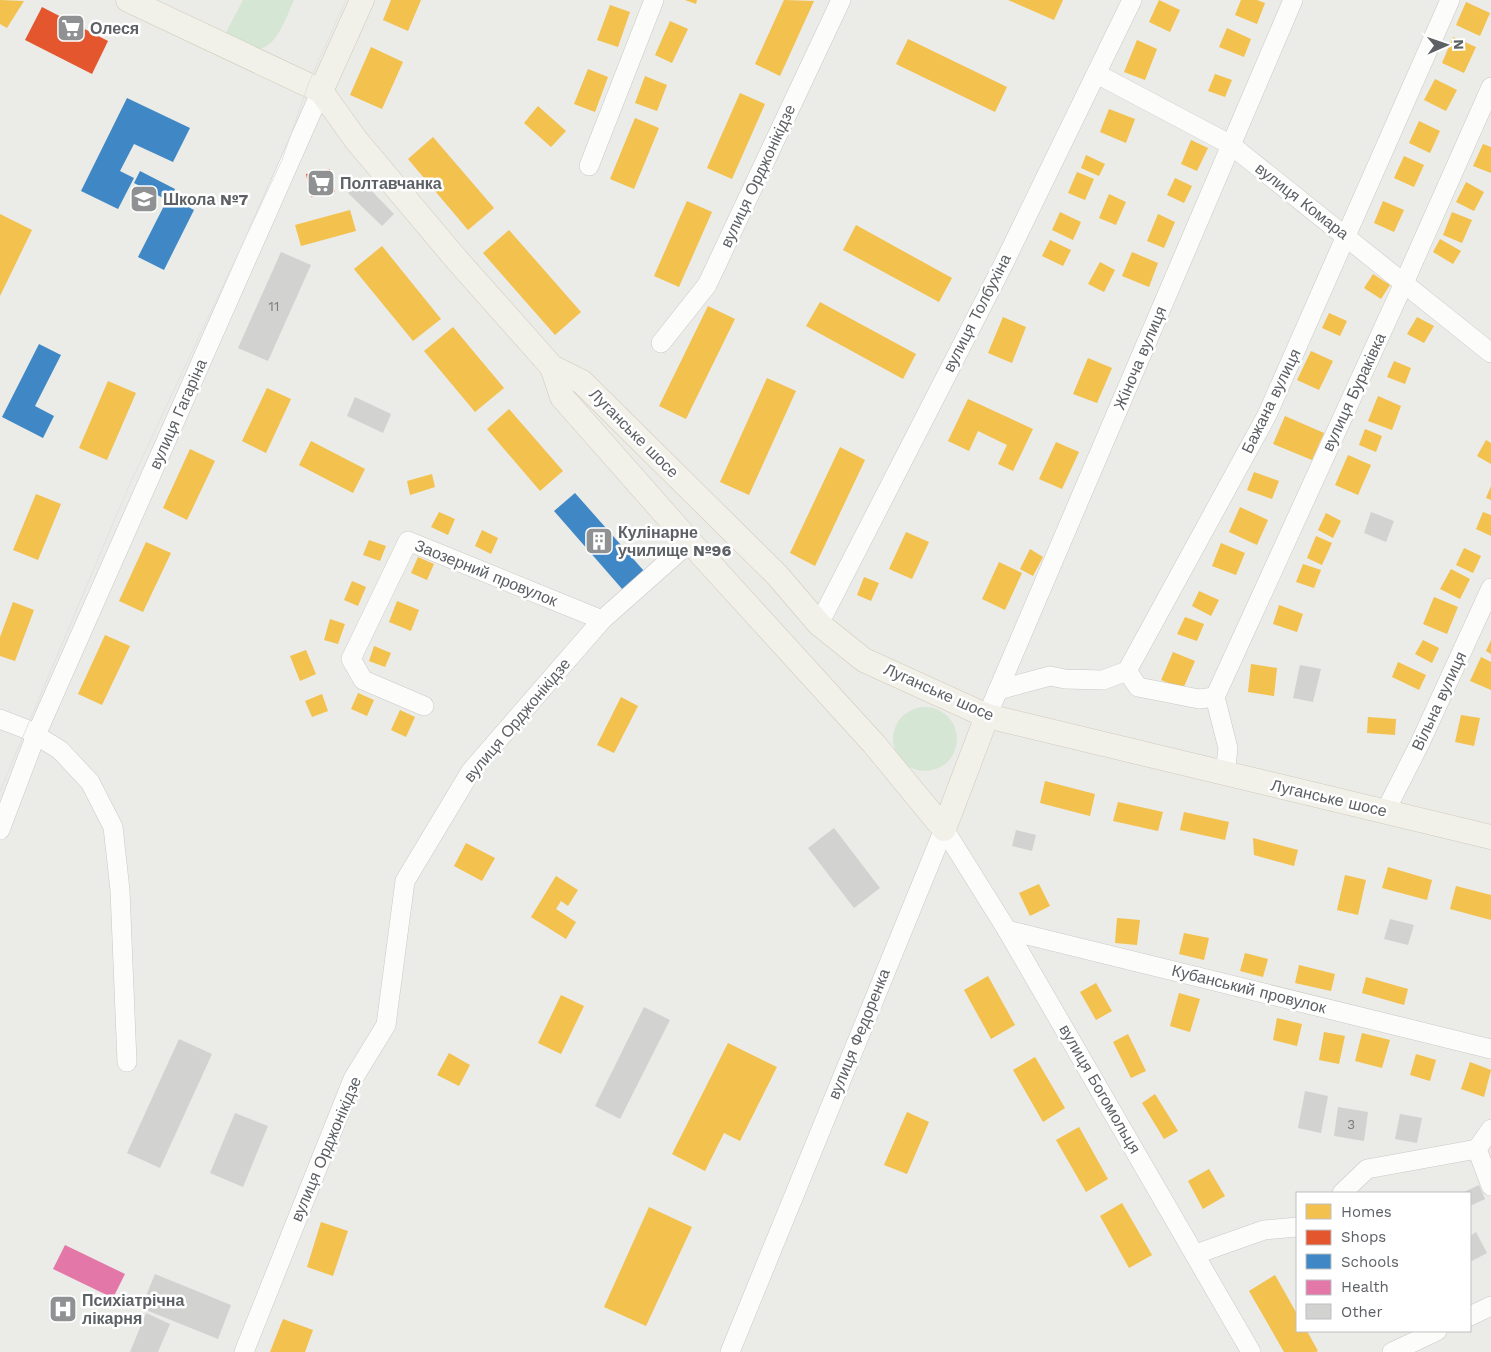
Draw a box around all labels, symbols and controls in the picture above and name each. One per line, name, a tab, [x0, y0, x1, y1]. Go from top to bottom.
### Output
supermarket icon: Олеся	[56, 13, 86, 43]
place label: Олеся	[90, 19, 139, 38]
north arrow	[1421, 20, 1471, 70]
text: N	[1451, 39, 1467, 50]
street label: вулиця Орджонікідзе	[717, 101, 800, 251]
street label: вулиця Комара	[1252, 159, 1353, 243]
supermarket icon: Полтавчанка	[306, 168, 336, 198]
place label: Полтавчанка	[340, 174, 442, 193]
school or university icon: Школа №7	[129, 184, 159, 214]
place label: Школа №7	[163, 190, 249, 209]
street label: вулиця Толбухіна	[939, 251, 1015, 375]
house number: 11	[269, 298, 279, 314]
street label: Жіноча вулиця	[1110, 304, 1170, 412]
street label: вулиця Бураківка	[1318, 330, 1390, 454]
street label: Бажана вулиця	[1237, 346, 1305, 456]
street label: вулиця Гагаріна	[145, 356, 211, 472]
street label: Луганське шосе	[585, 384, 683, 482]
place label: Кулінарне училище №96	[618, 523, 731, 560]
building icon: Кулінарне училище №96	[584, 526, 614, 556]
street label: Заозерний провулок	[412, 536, 561, 611]
street label: Вільна вулиця	[1408, 648, 1470, 754]
street label: вулиця Орджонікідзе	[460, 654, 574, 786]
street label: Луганське шосе	[881, 659, 997, 725]
street label: Луганське шосе	[1269, 775, 1389, 821]
street label: Кубанський провулок	[1170, 961, 1329, 1018]
street label: вулиця Федоренка	[824, 966, 894, 1102]
street label: вулиця Богомольця	[1055, 1021, 1145, 1157]
street label: вулиця Орджонікідзе	[287, 1074, 365, 1224]
house number: 3	[1347, 1116, 1355, 1132]
legend	[1296, 1192, 1471, 1332]
text: Homes	[1341, 1203, 1392, 1221]
text: Shops	[1341, 1228, 1386, 1246]
text: Schools	[1341, 1253, 1399, 1271]
text: Health	[1341, 1278, 1389, 1296]
place label: Психіатрічна лікарня	[82, 1291, 184, 1328]
hospital icon: Психіатрічна лікарня	[48, 1294, 78, 1324]
text: Other	[1341, 1303, 1383, 1321]

